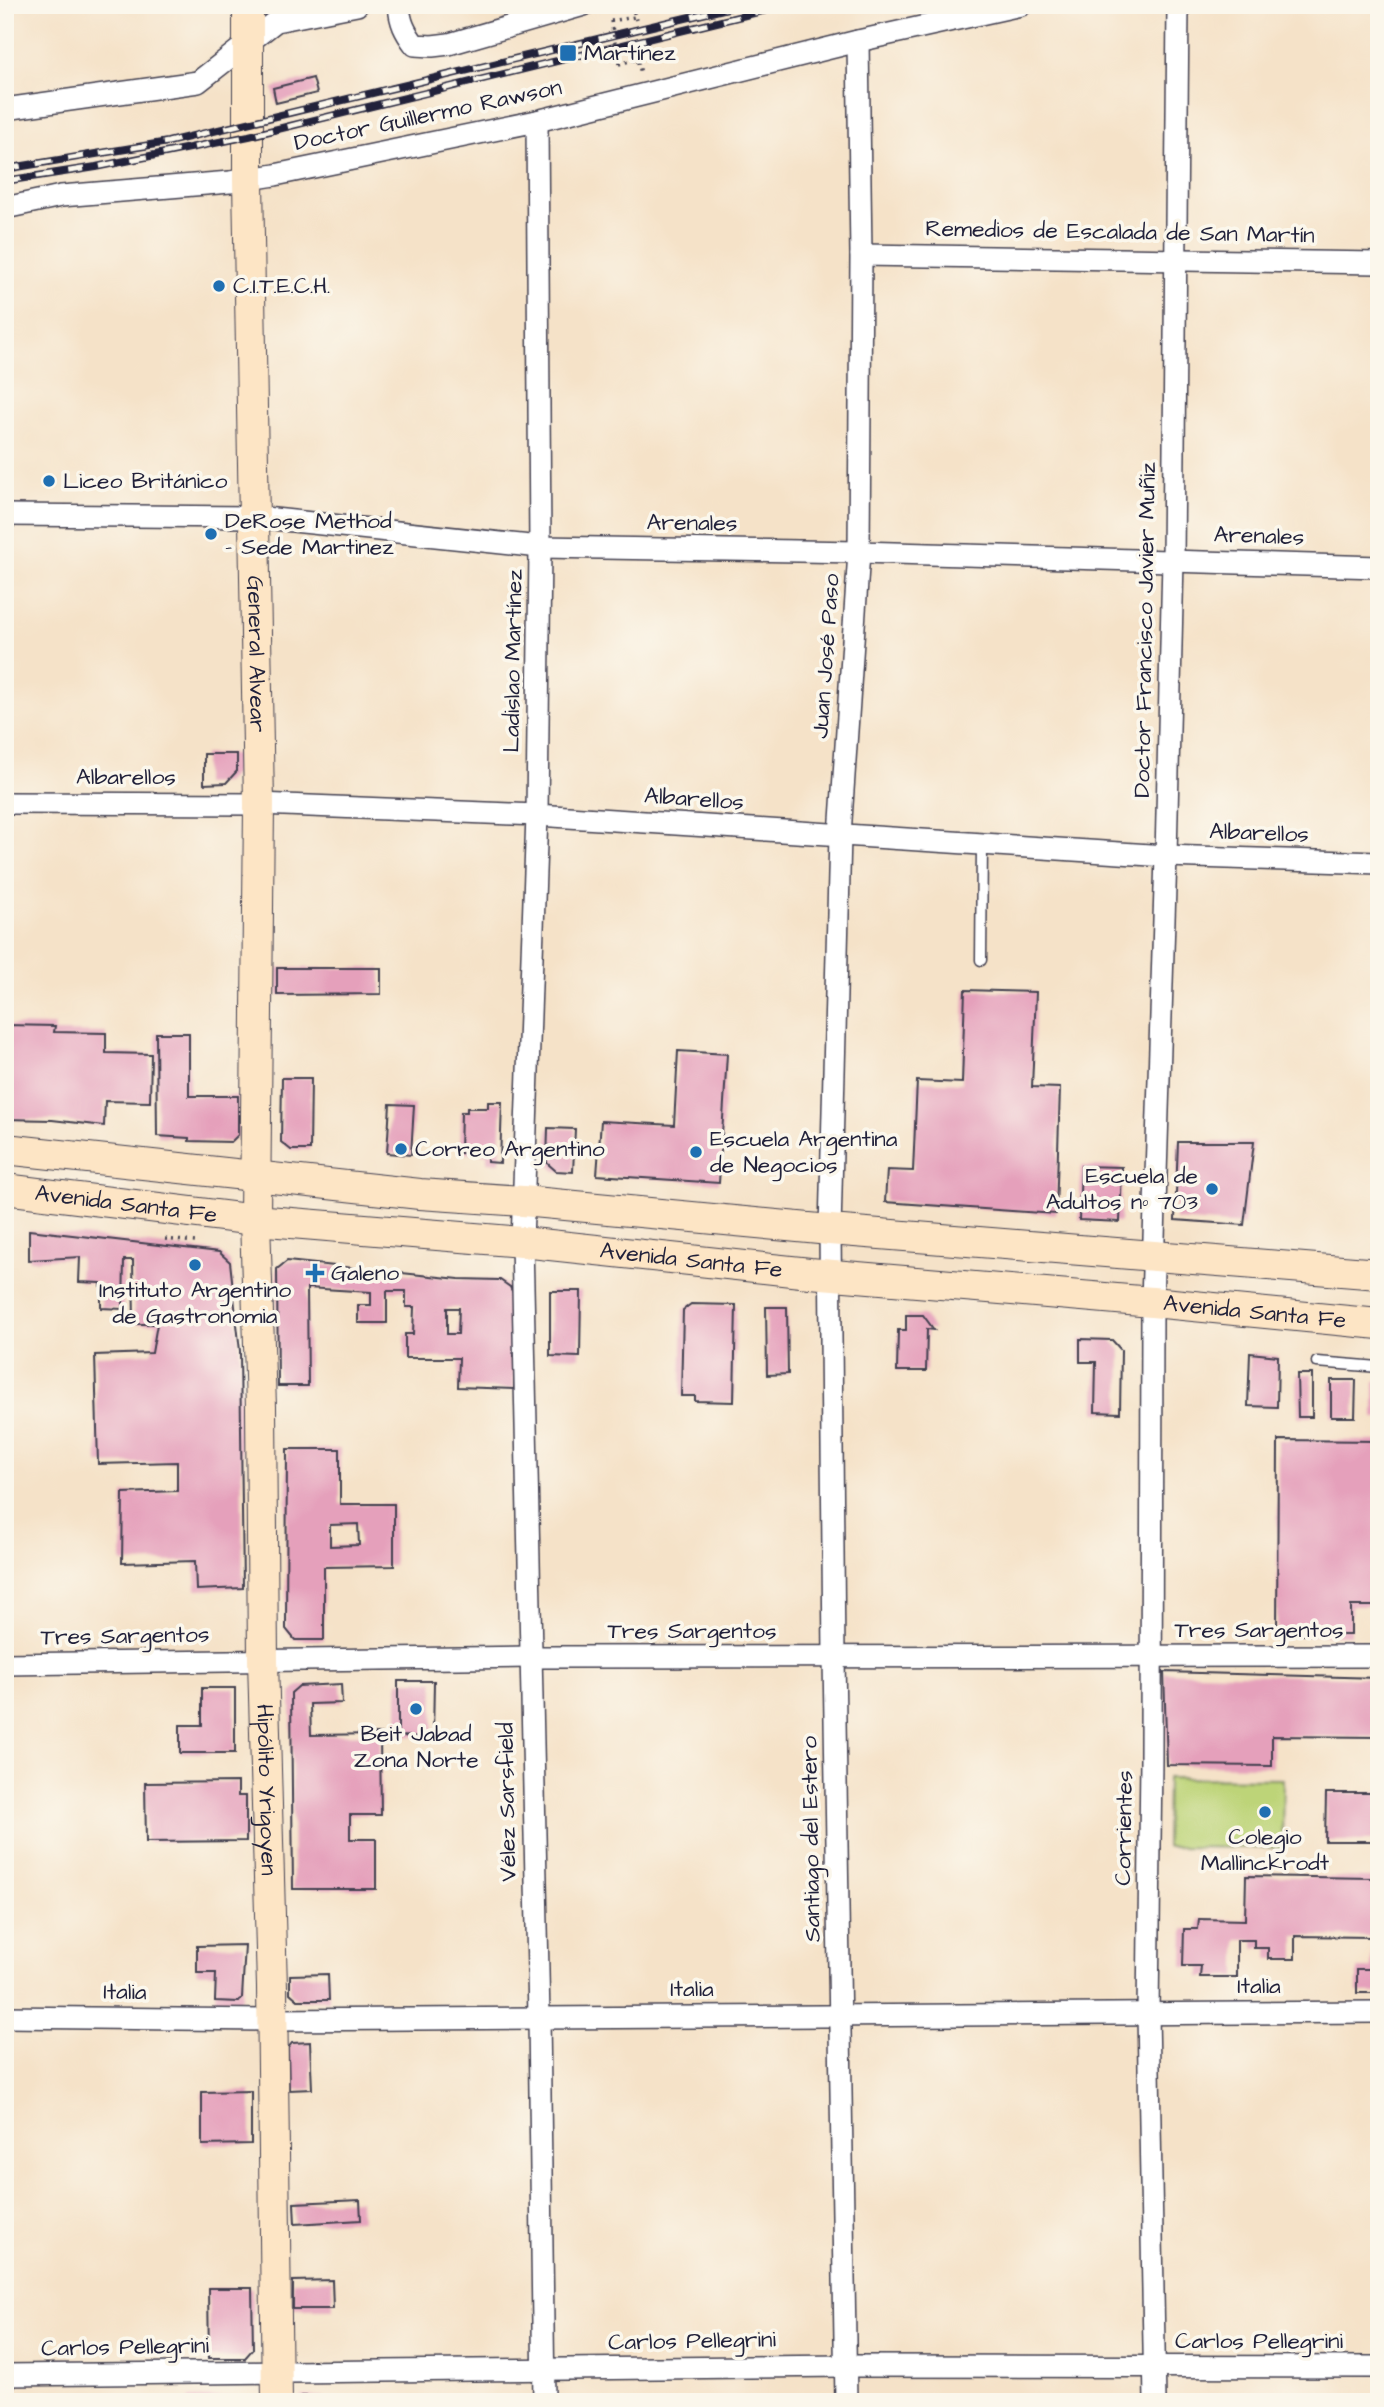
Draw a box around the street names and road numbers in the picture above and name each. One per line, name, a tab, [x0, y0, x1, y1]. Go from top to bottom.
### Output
street label: Doctor Guillermo Rawson	[291, 71, 565, 159]
street label: Remedios de Escalada de San Martín	[925, 213, 1315, 251]
street label: Doctor Francisco Javier Muñiz	[1126, 461, 1164, 798]
street label: Arenales	[646, 506, 738, 540]
street label: Arenales	[1213, 518, 1305, 554]
street label: Ladislao Martínez	[495, 568, 531, 753]
street label: Juan José Paso	[804, 572, 848, 740]
street label: General Alvear	[239, 575, 274, 733]
street label: Albarellos	[76, 761, 176, 793]
street label: Albarellos	[643, 780, 745, 818]
street label: Albarellos	[1209, 815, 1309, 851]
street label: Avenida Santa Fe	[33, 1177, 219, 1231]
street label: Avenida Santa Fe	[598, 1234, 784, 1286]
street label: Avenida Santa Fe	[1162, 1287, 1348, 1337]
street label: Tres Sargentos	[1175, 1614, 1343, 1647]
street label: Tres Sargentos	[608, 1615, 776, 1648]
street label: Tres Sargentos	[40, 1619, 210, 1654]
street label: Hipólito Yrigoyen	[248, 1704, 285, 1876]
street label: Vélez Sarsfield	[490, 1722, 524, 1882]
street label: Santiago del Estero	[793, 1736, 830, 1942]
street label: Corrientes	[1107, 1770, 1141, 1886]
street label: Italia	[1237, 1970, 1281, 2002]
street label: Italia	[670, 1973, 714, 2005]
street label: Italia	[103, 1976, 147, 2008]
street label: Carlos Pellegrini	[608, 2324, 777, 2359]
street label: Carlos Pellegrini	[1175, 2325, 1343, 2358]
street label: Carlos Pellegrini	[41, 2330, 210, 2365]

